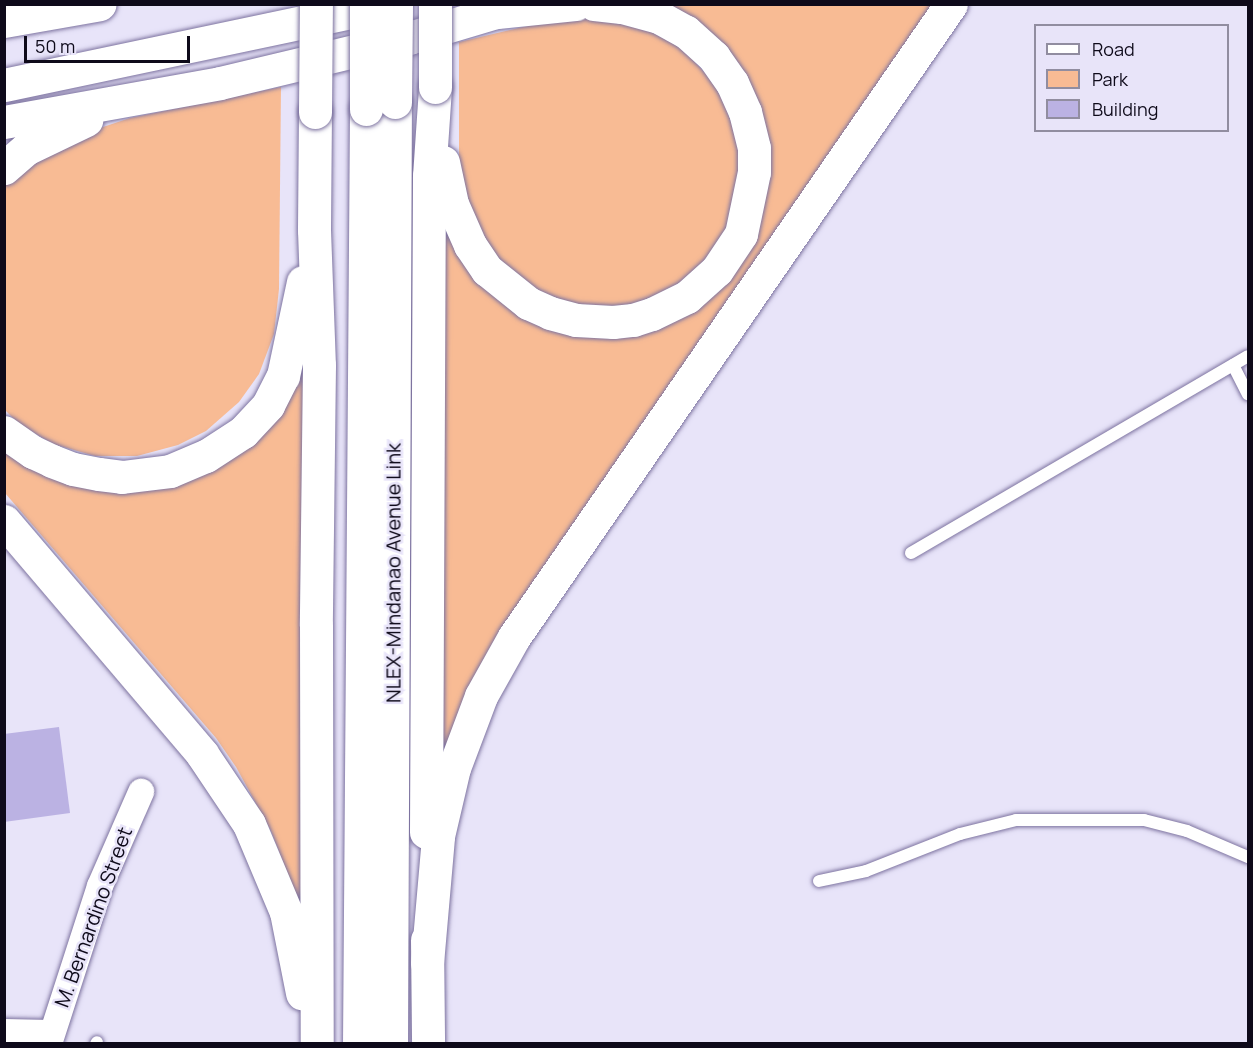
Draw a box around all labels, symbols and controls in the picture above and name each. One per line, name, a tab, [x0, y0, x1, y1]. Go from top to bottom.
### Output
scale bar	[27, 24, 194, 62]
legend	[1034, 24, 1229, 132]
text: 50 m	[35, 34, 75, 58]
text: Road	[1092, 37, 1135, 61]
text: Park	[1092, 67, 1128, 91]
text: Building	[1092, 97, 1158, 121]
street label: NLEX-Mindanao Avenue Link	[381, 443, 405, 703]
street label: M. Bernardino Street	[49, 824, 137, 1010]

